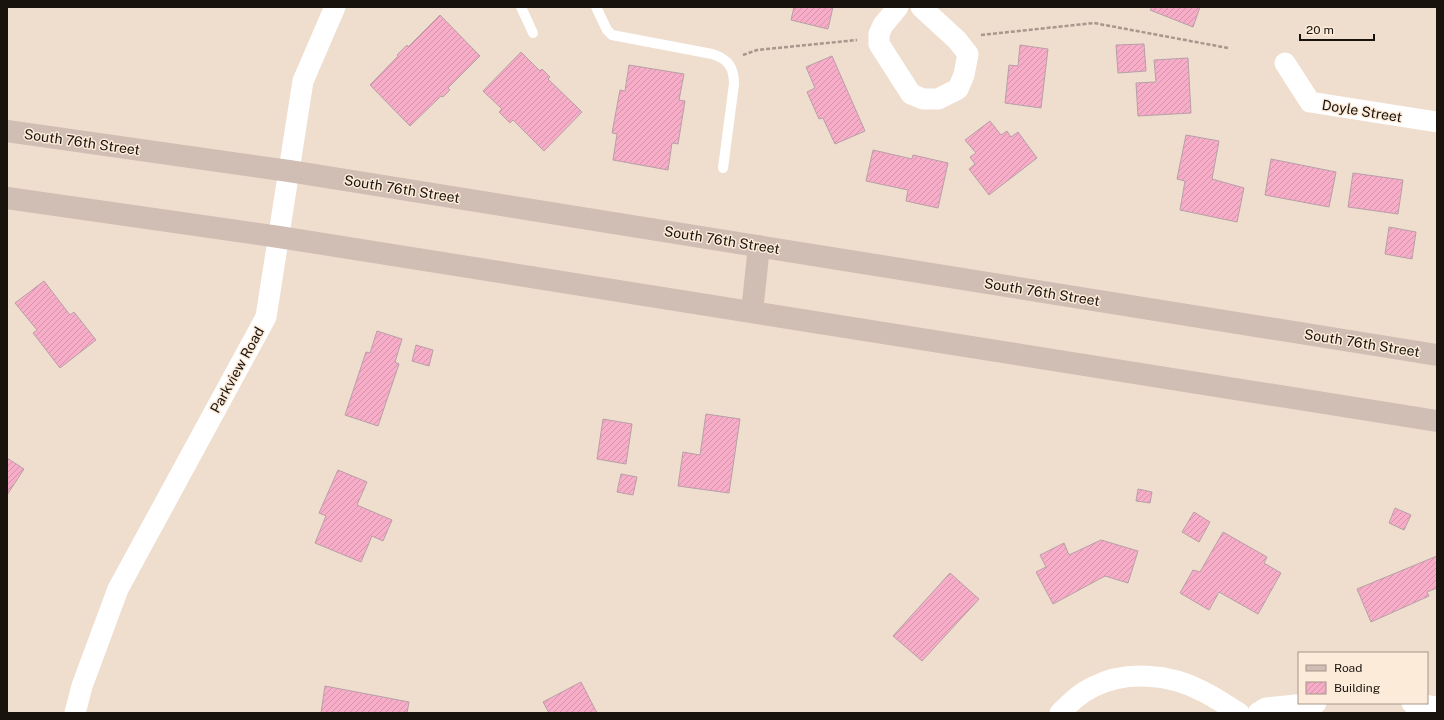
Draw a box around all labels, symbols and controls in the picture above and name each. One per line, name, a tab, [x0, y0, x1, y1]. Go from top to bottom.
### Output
scale bar	[1300, 16, 1374, 42]
text: 20 m	[1306, 23, 1334, 37]
street label: Doyle Street	[1321, 97, 1403, 125]
street label: South 76th Street	[23, 126, 141, 158]
street label: South 76th Street	[343, 172, 461, 206]
street label: South 76th Street	[663, 223, 781, 257]
street label: South 76th Street	[983, 275, 1101, 309]
street label: Parkview Road	[207, 324, 267, 416]
street label: South 76th Street	[1303, 326, 1421, 360]
legend	[1298, 652, 1428, 704]
text: Road	[1334, 661, 1362, 675]
text: Building	[1334, 681, 1380, 695]

